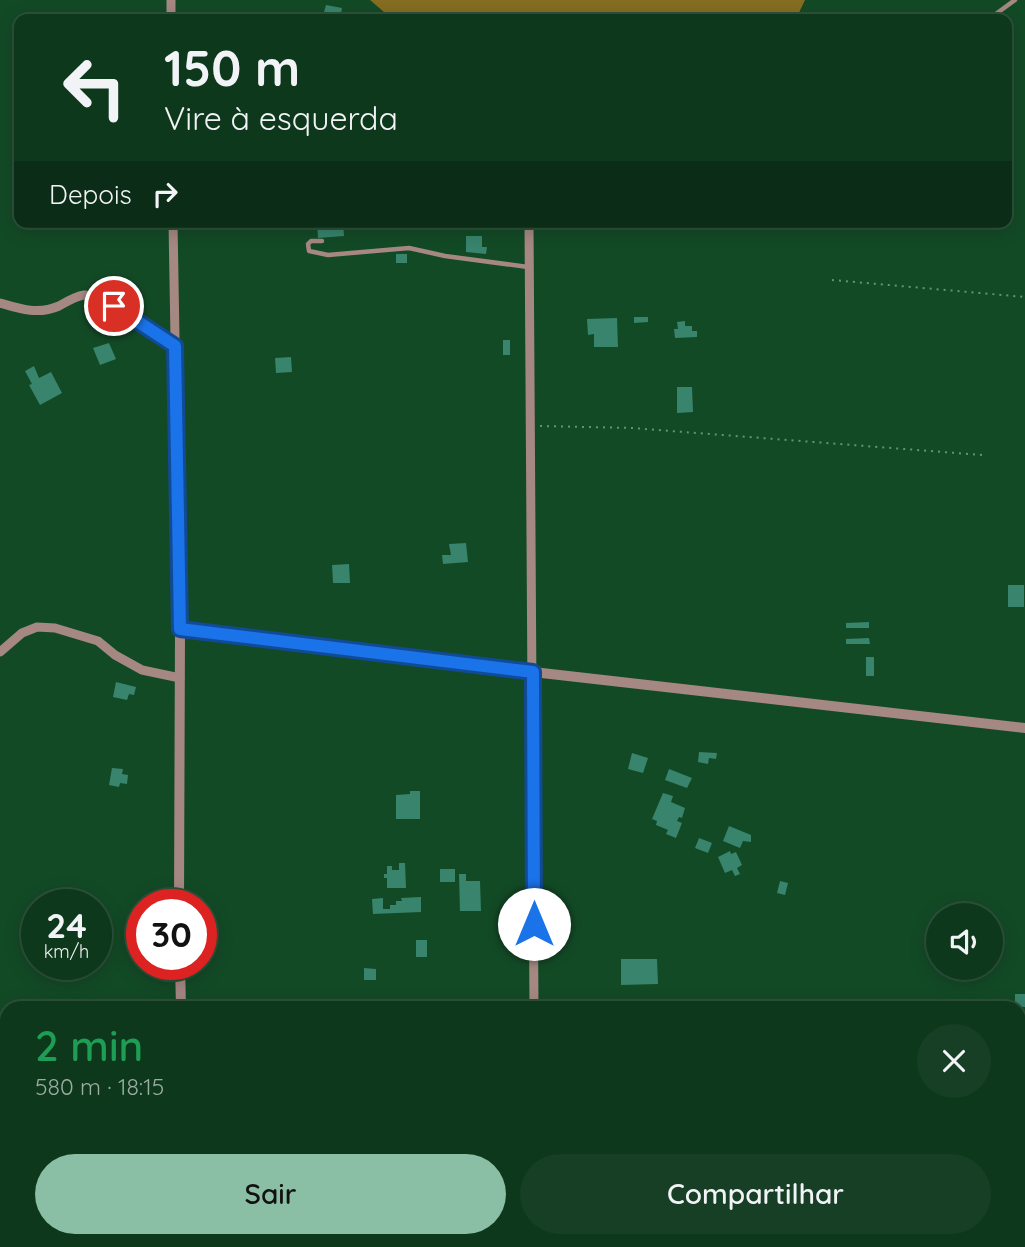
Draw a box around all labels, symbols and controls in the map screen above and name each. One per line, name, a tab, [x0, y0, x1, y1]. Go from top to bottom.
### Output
text: 150 m	[164, 37, 300, 98]
icon: left	[49, 42, 140, 133]
text: Vire à esquerda	[164, 98, 398, 138]
icon: right	[146, 175, 184, 213]
text: Depois	[49, 178, 132, 211]
pin	[84, 276, 144, 336]
icon: arrive	[95, 287, 133, 325]
position arrow	[497, 887, 571, 961]
speed limit sign: 30	[126, 889, 217, 980]
text: 24	[46, 903, 87, 947]
map controls	[926, 903, 1003, 980]
button: sound	[926, 903, 1003, 980]
text: km/h	[44, 940, 89, 963]
text: 2 min	[35, 1019, 143, 1072]
button: close	[917, 1024, 991, 1098]
text: 580 m · 18:15	[35, 1072, 164, 1101]
button: Sair	[35, 1154, 506, 1234]
button: Compartilhar	[520, 1154, 991, 1234]

